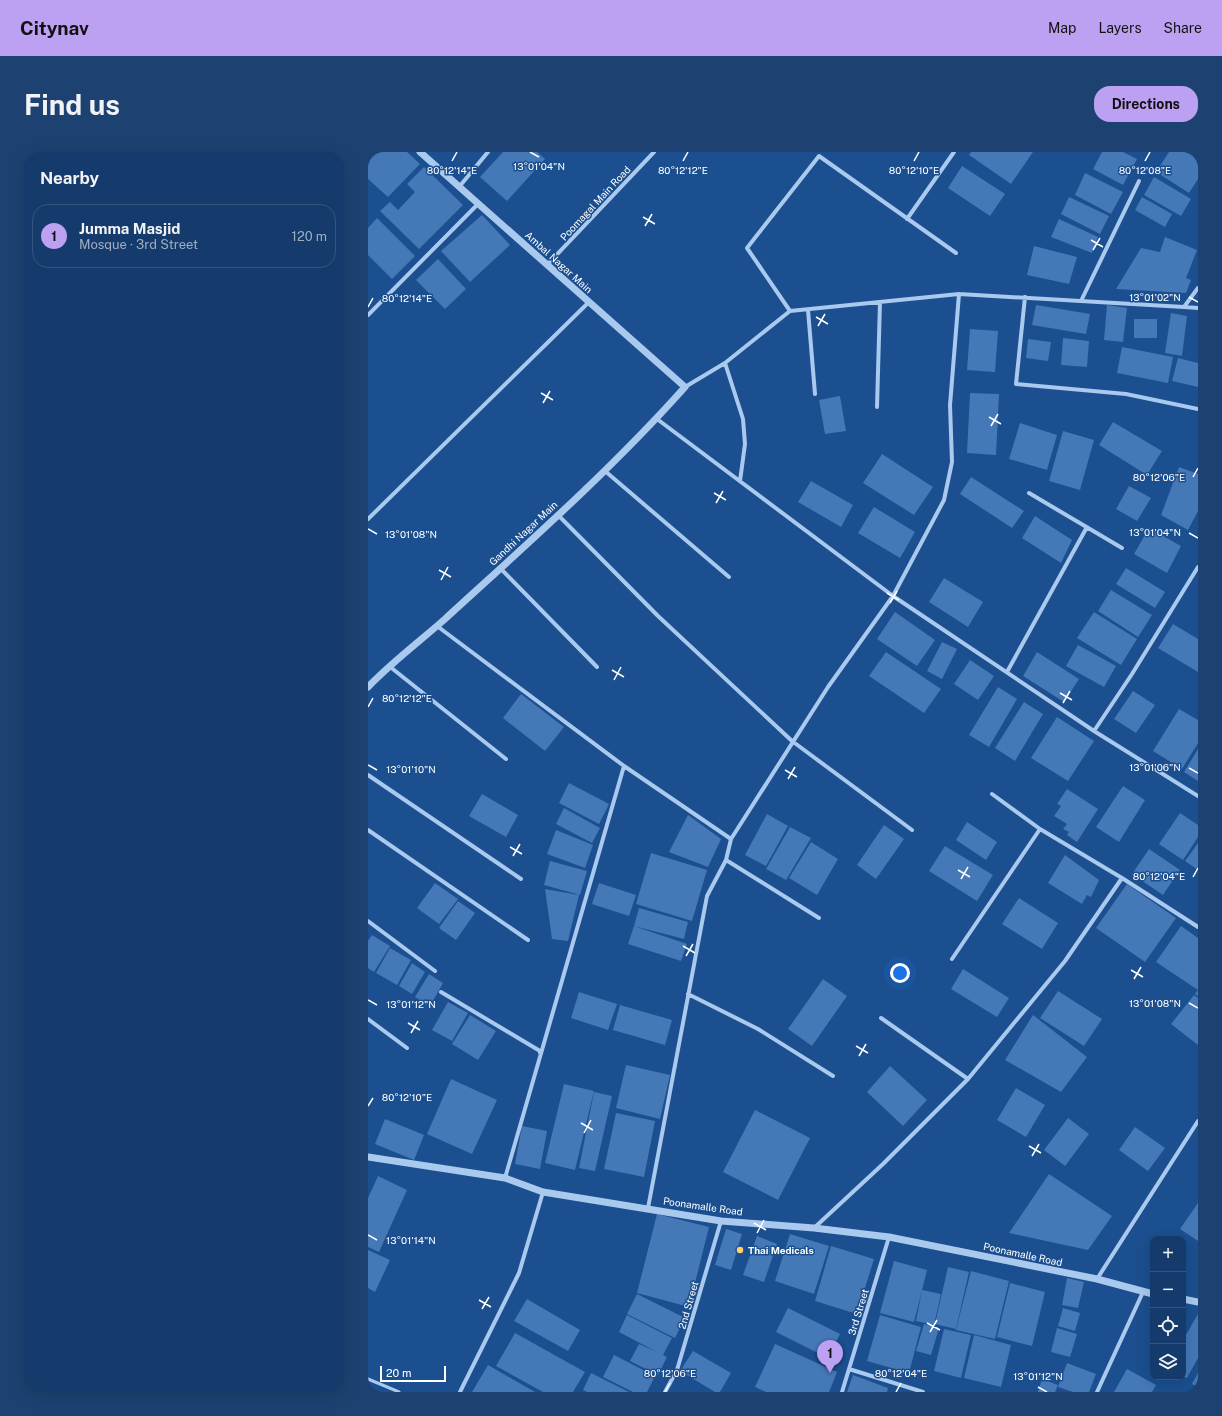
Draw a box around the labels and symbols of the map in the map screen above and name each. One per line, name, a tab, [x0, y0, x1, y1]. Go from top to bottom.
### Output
text: 13°01'04"N	[513, 160, 565, 172]
street label: Poomagal Main Road	[557, 163, 633, 243]
text: 80°12'14"E	[427, 164, 477, 176]
text: 80°12'12"E	[658, 164, 708, 176]
text: 80°12'10"E	[889, 164, 939, 176]
text: 80°12'08"E	[1119, 164, 1171, 176]
street label: Ambal Nagar Main	[523, 229, 595, 295]
text: 13°01'02"N	[1129, 291, 1181, 303]
text: 80°12'14"E	[382, 292, 432, 304]
text: 80°12'06"E	[1133, 471, 1185, 483]
street label: Gandhi Nagar Main	[486, 498, 560, 568]
text: 13°01'04"N	[1129, 526, 1181, 538]
text: 13°01'08"N	[385, 528, 437, 540]
text: 80°12'12"E	[382, 692, 432, 704]
text: 13°01'06"N	[1129, 761, 1181, 773]
text: 13°01'10"N	[386, 763, 436, 775]
text: 80°12'04"E	[1133, 870, 1185, 882]
your location	[890, 963, 910, 983]
text: 13°01'08"N	[1129, 997, 1181, 1009]
text: 13°01'12"N	[386, 998, 436, 1010]
text: 80°12'10"E	[382, 1091, 432, 1103]
street label: Poonamalle Road	[662, 1194, 744, 1218]
text: 13°01'14"N	[386, 1234, 436, 1246]
street label: Poonamalle Road	[982, 1240, 1064, 1268]
place label: Thai Medicals	[748, 1244, 814, 1256]
marker: Thai Medicals	[735, 1245, 745, 1255]
street label: 2nd Street	[675, 1280, 701, 1330]
street label: 3rd Street	[845, 1287, 871, 1337]
pin: 1	[817, 1340, 843, 1373]
scale bar	[380, 1364, 446, 1383]
text: 80°12'06"E	[644, 1367, 696, 1379]
text: 80°12'04"E	[875, 1367, 927, 1379]
text: 13°01'12"N	[1013, 1370, 1063, 1382]

